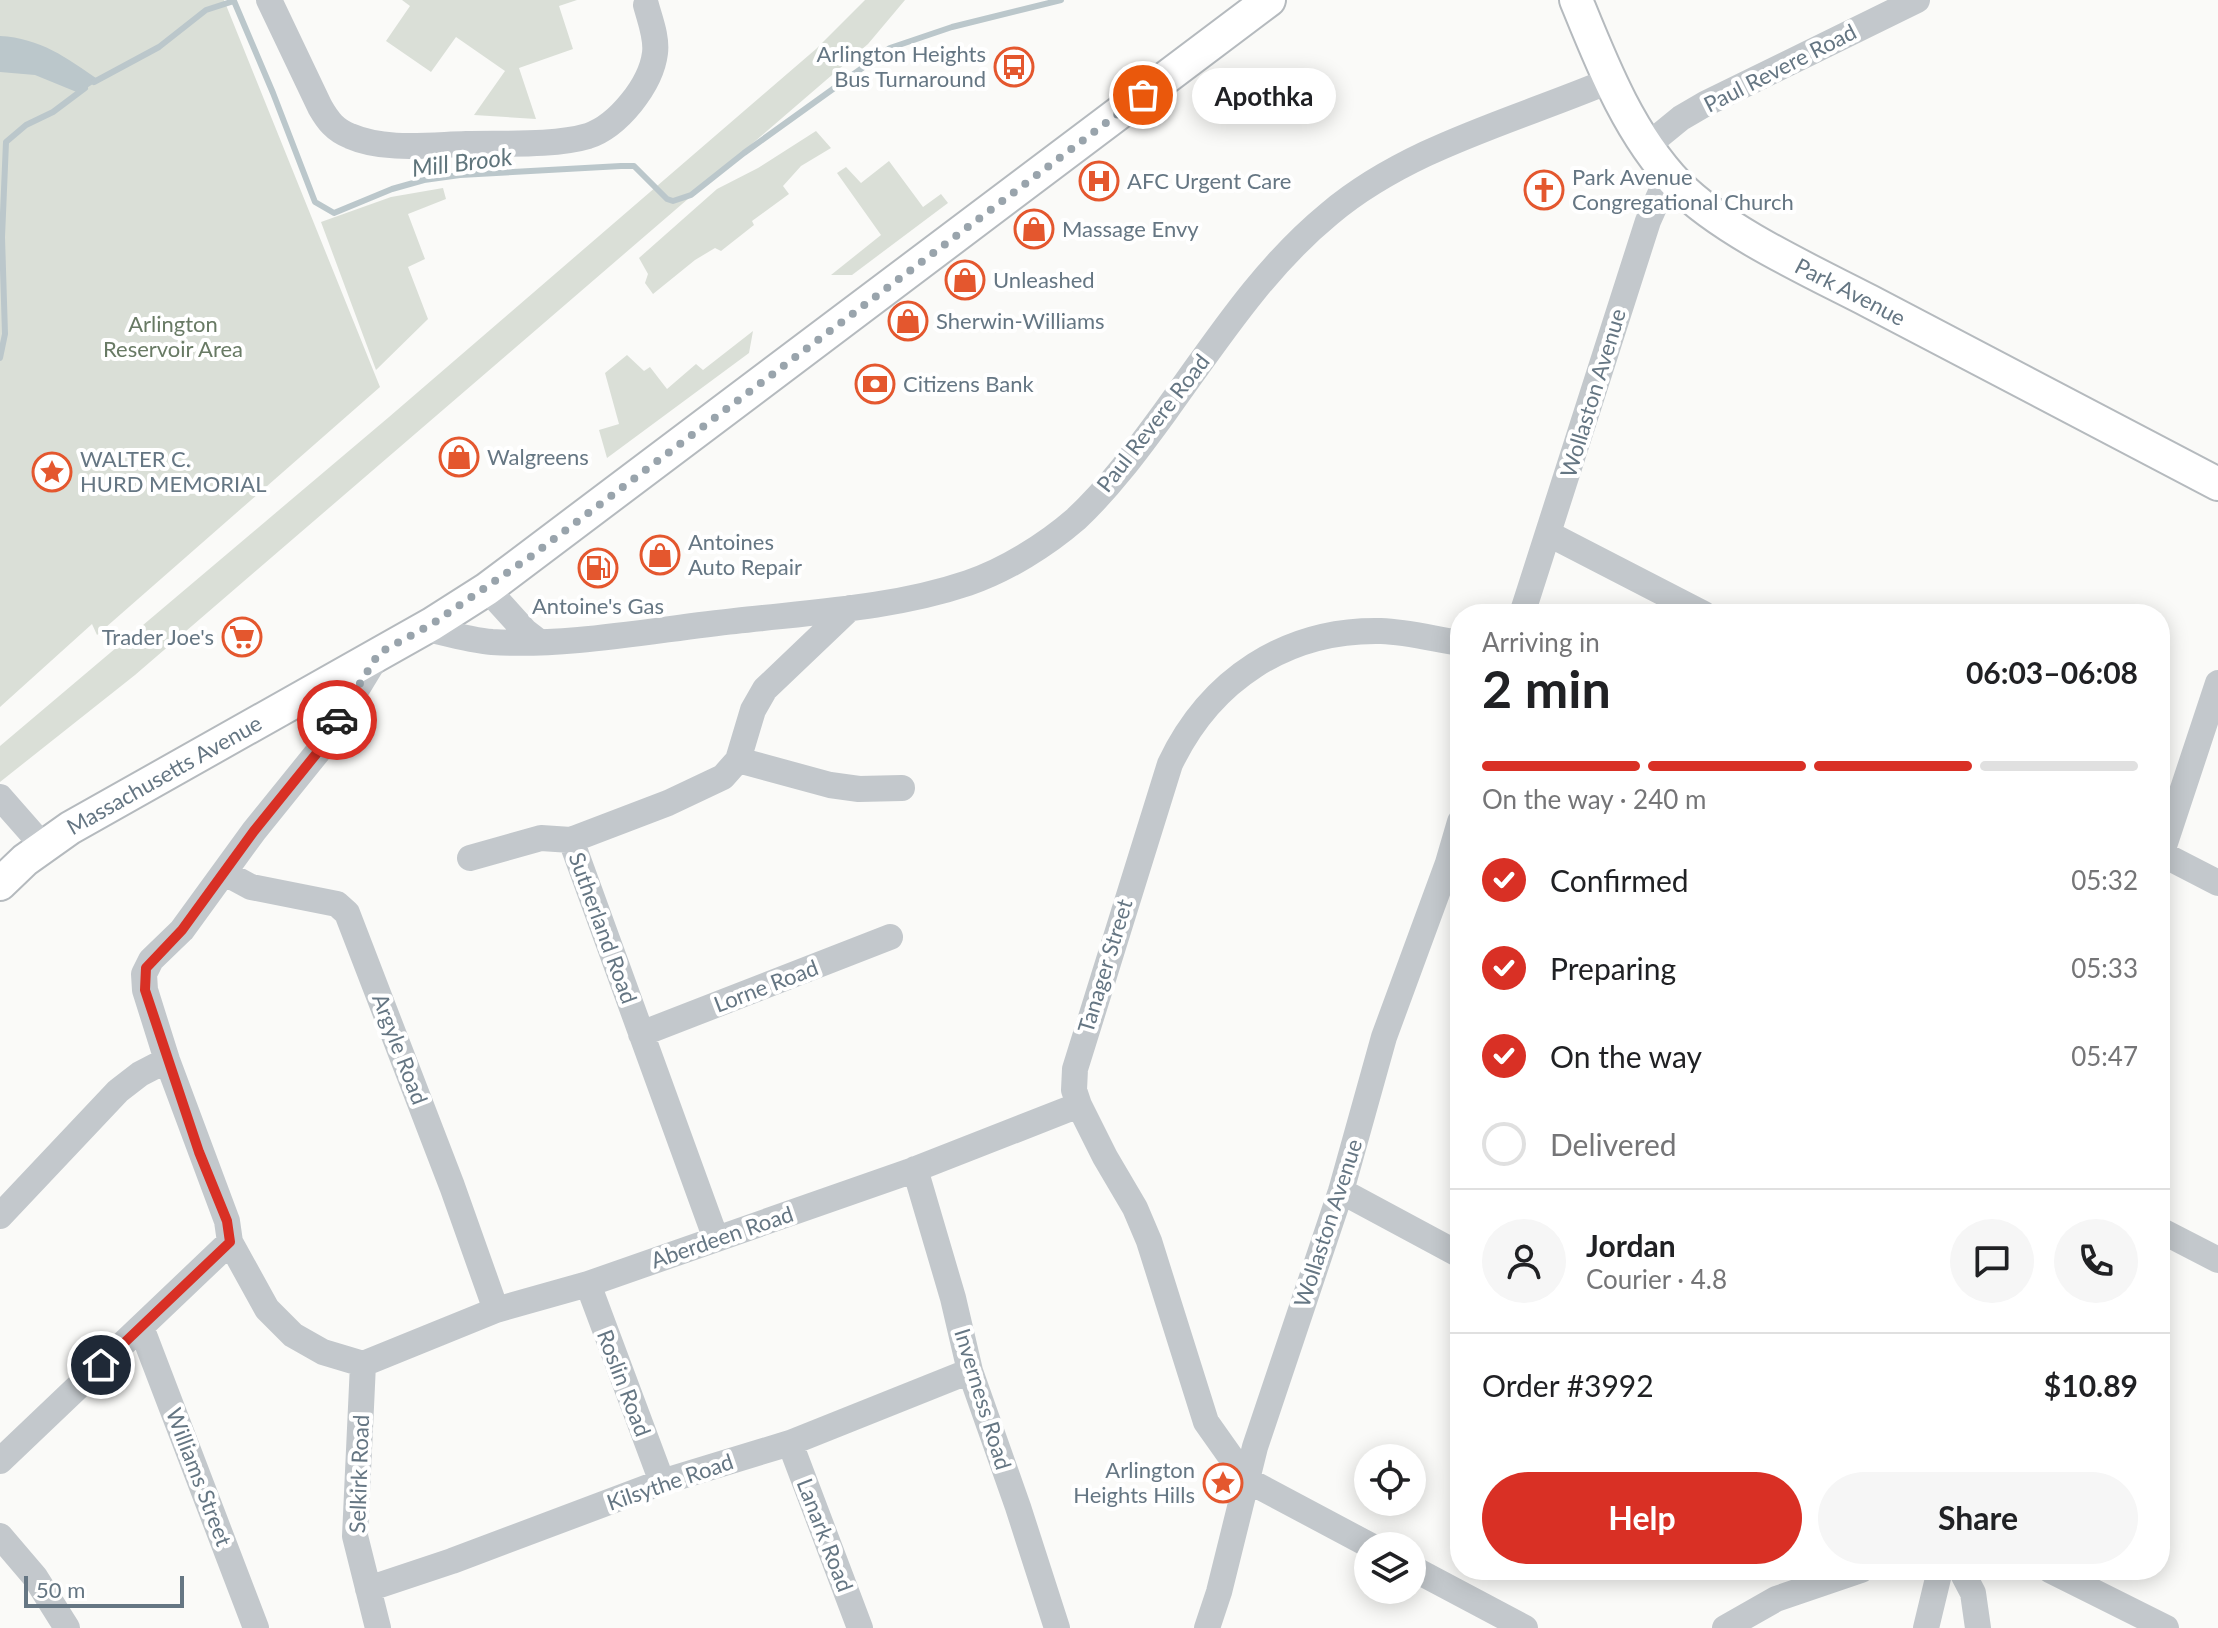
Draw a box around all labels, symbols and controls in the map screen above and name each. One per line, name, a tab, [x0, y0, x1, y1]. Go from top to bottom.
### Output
street label: Paul Revere Road	[1699, 17, 1861, 118]
place label: Arlington Heights Bus Turnaround	[816, 40, 986, 92]
bus stop icon: Arlington Heights Bus Turnaround	[993, 46, 1035, 88]
pin	[1109, 61, 1177, 129]
callout: Apothka	[1191, 67, 1335, 123]
icon: bag	[1121, 73, 1165, 117]
text: Apothka	[1215, 80, 1313, 112]
water label: Mill Brook	[410, 141, 514, 182]
hospital icon: AFC Urgent Care	[1078, 160, 1120, 202]
place label: Park Avenue Congregational Church	[1572, 163, 1794, 215]
place label: AFC Urgent Care	[1127, 167, 1291, 194]
church icon: Park Avenue Congregational Church	[1523, 169, 1565, 211]
shop icon: Massage Envy	[1013, 208, 1055, 250]
place label: Massage Envy	[1062, 215, 1199, 242]
street label: Park Avenue	[1791, 252, 1910, 331]
shop icon: Unleashed	[944, 259, 986, 301]
place label: Unleashed	[993, 266, 1095, 293]
shop icon: Sherwin-Williams	[887, 300, 929, 342]
street label: Wollaston Avenue	[1554, 305, 1631, 481]
place label: Sherwin-Williams	[936, 307, 1105, 334]
park label: Arlington Reservoir Area	[103, 310, 243, 362]
street label: Paul Revere Road	[1090, 348, 1215, 497]
bank icon: Citizens Bank	[854, 363, 896, 405]
place label: Citizens Bank	[903, 370, 1035, 397]
shop icon: Walgreens	[438, 436, 480, 478]
place label: Walgreens	[487, 443, 589, 470]
place label: WALTER C. HURD MEMORIAL	[80, 445, 266, 497]
place icon: WALTER C. HURD MEMORIAL	[31, 451, 73, 493]
place label: Antoines Auto Repair	[688, 528, 802, 580]
shop icon: Antoines Auto Repair	[639, 534, 681, 576]
fuel station icon: Antoine's Gas	[577, 547, 619, 589]
place label: Antoine's Gas	[532, 592, 664, 619]
supermarket icon: Trader Joe's	[221, 616, 263, 658]
place label: Trader Joe's	[102, 623, 214, 650]
text: Arriving in	[1482, 626, 1600, 658]
text: 06:03–06:08	[1966, 654, 2138, 690]
text: 2 min	[1482, 657, 1611, 719]
courier	[297, 680, 377, 760]
icon: car	[315, 698, 359, 742]
street label: Massachusetts Avenue	[62, 709, 266, 840]
text: On the way · 240 m	[1482, 783, 1706, 815]
street label: Sutherland Road	[564, 849, 643, 1007]
icon: check	[1482, 858, 1526, 902]
text: Confirmed	[1550, 862, 1689, 898]
text: 05:32	[2071, 864, 2138, 896]
street label: Tanager Street	[1071, 896, 1138, 1036]
icon: check	[1482, 946, 1526, 990]
text: Preparing	[1550, 950, 1676, 986]
text: 05:33	[2071, 952, 2138, 984]
street label: Lorne Road	[710, 953, 822, 1018]
street label: Argyle Road	[367, 990, 434, 1108]
icon: check	[1482, 1034, 1526, 1078]
text: On the way	[1550, 1038, 1702, 1074]
text: 05:47	[2071, 1040, 2138, 1072]
text: Delivered	[1550, 1126, 1677, 1162]
street label: Wollaston Avenue	[1288, 1135, 1367, 1310]
street label: Aberdeen Road	[647, 1200, 796, 1273]
button: person	[1482, 1219, 1566, 1303]
button: chat	[1950, 1219, 2034, 1303]
button: phone	[2054, 1219, 2138, 1303]
text: Jordan	[1586, 1227, 1676, 1263]
text: Courier · 4.8	[1586, 1263, 1727, 1295]
street label: Inverness Road	[949, 1325, 1018, 1473]
street label: Roslin Road	[592, 1326, 657, 1440]
pin	[67, 1331, 135, 1399]
icon: home	[79, 1343, 123, 1387]
text: Order #3992	[1482, 1367, 1654, 1403]
text: $10.89	[2044, 1367, 2138, 1403]
street label: Williams Street	[161, 1404, 238, 1550]
street label: Selkirk Road	[343, 1414, 374, 1534]
map controls	[1354, 1444, 1426, 1604]
button: locate	[1354, 1444, 1426, 1516]
street label: Kilsythe Road	[603, 1447, 737, 1516]
place label: Arlington Heights Hills	[1073, 1456, 1195, 1508]
place icon: Arlington Heights Hills	[1202, 1462, 1244, 1504]
button: Help	[1482, 1472, 1802, 1564]
button: Share	[1818, 1472, 2138, 1564]
street label: Lanark Road	[792, 1474, 859, 1595]
button: layers	[1354, 1532, 1426, 1604]
scale bar	[24, 1572, 184, 1608]
text: 50 m	[36, 1576, 85, 1603]

